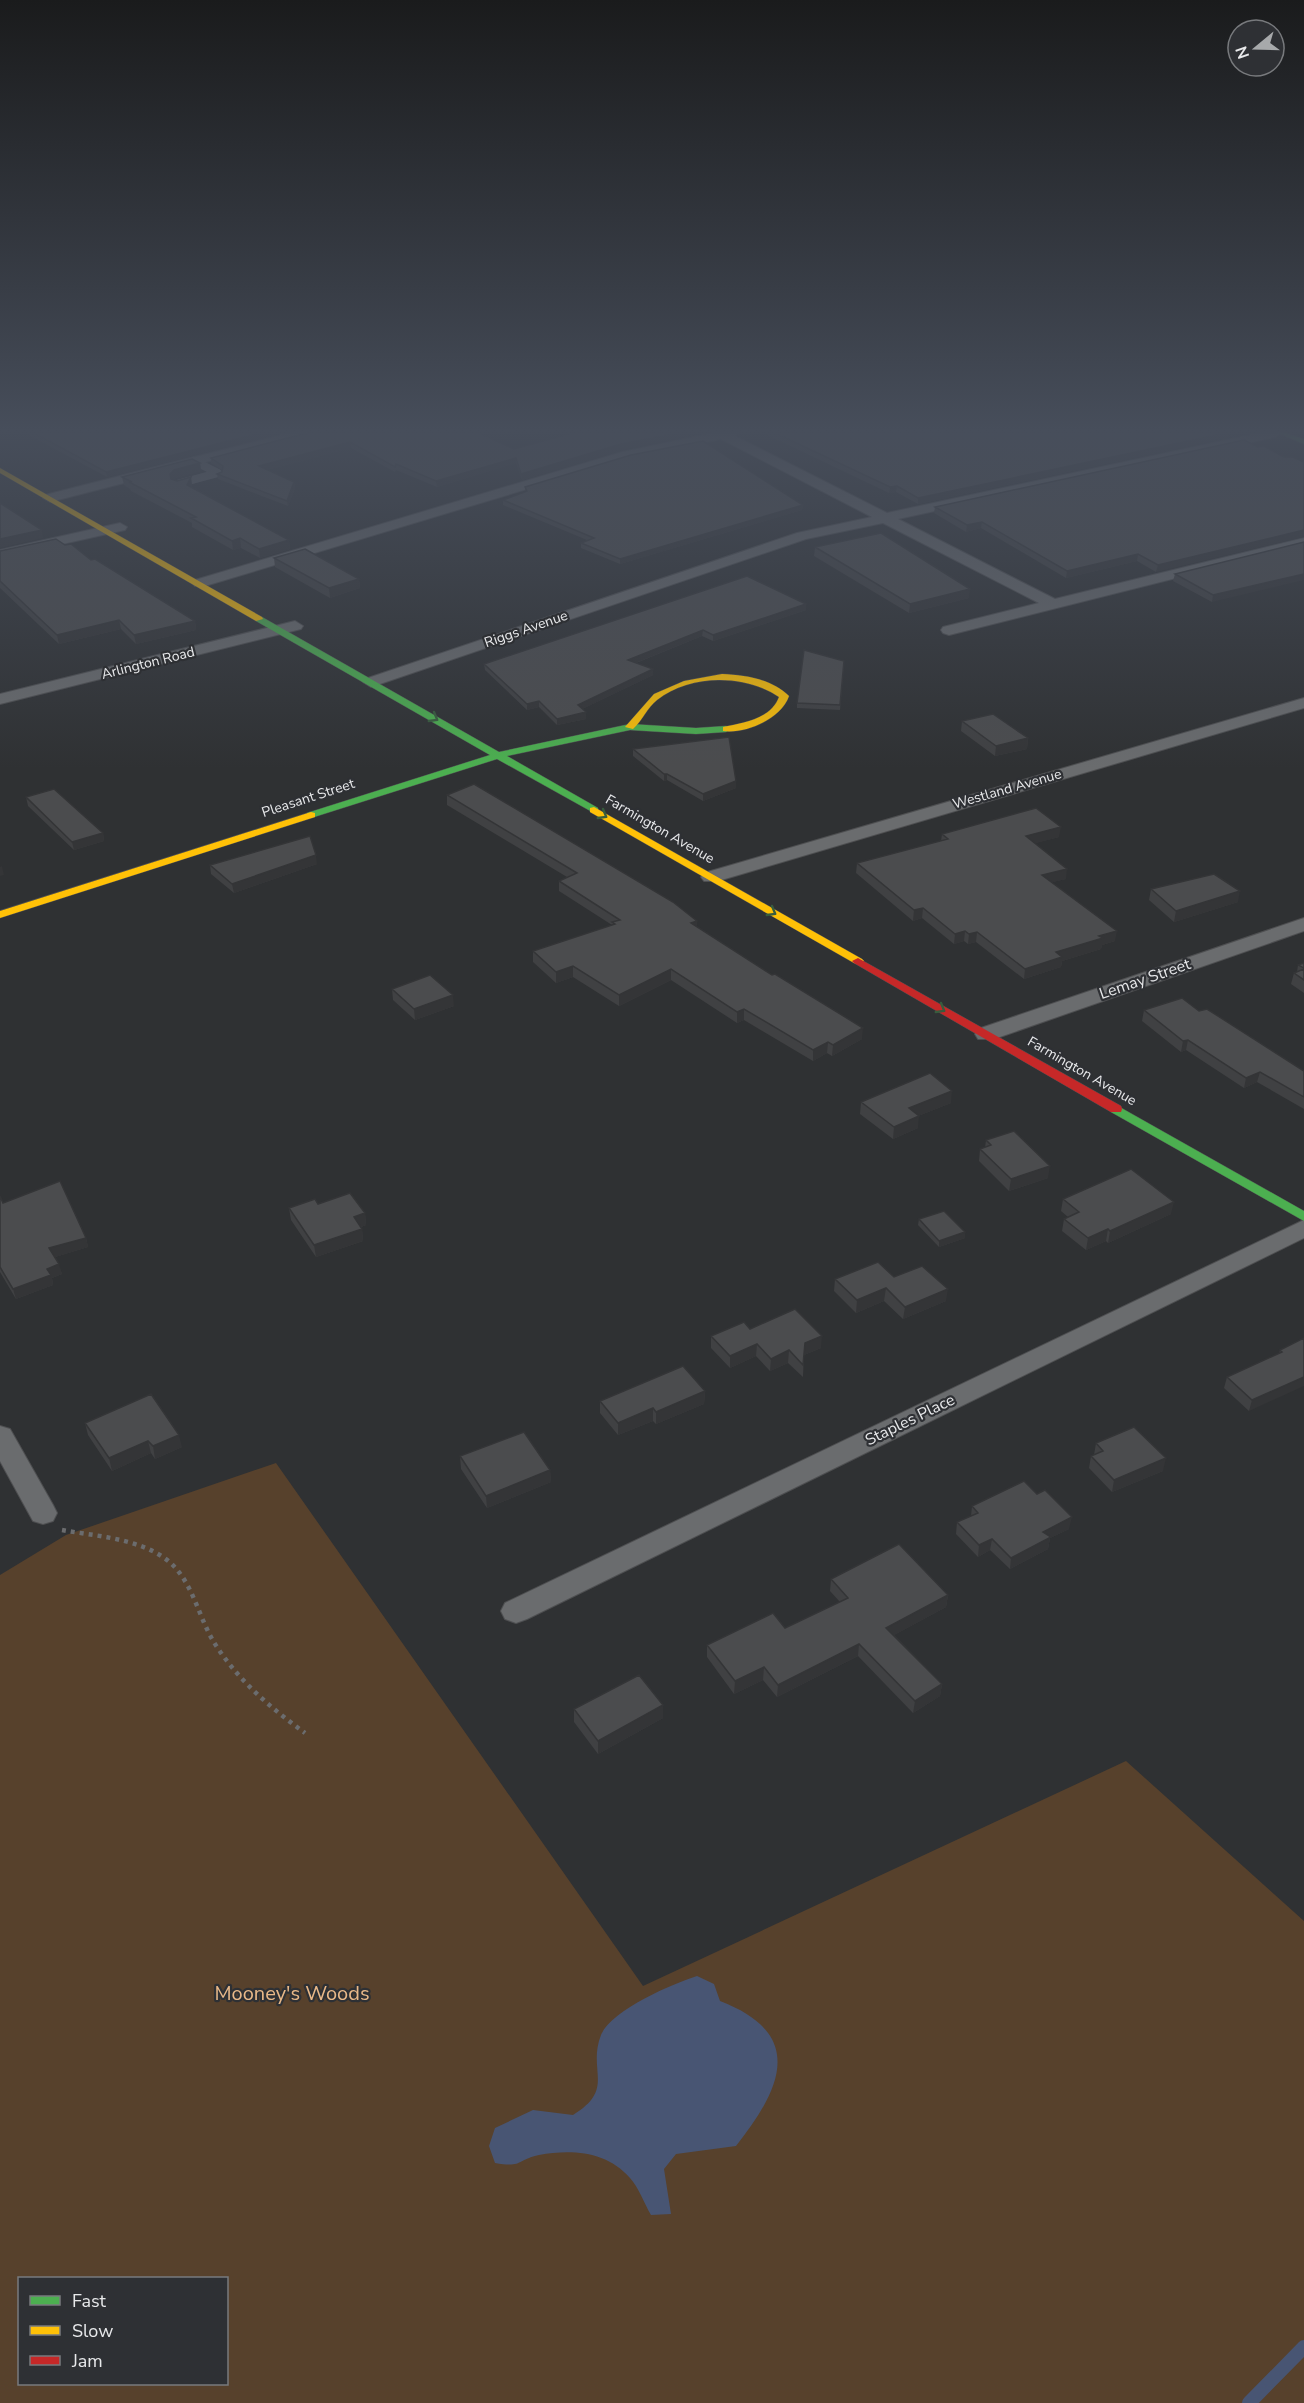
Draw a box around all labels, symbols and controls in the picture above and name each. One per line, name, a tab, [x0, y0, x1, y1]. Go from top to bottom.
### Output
north arrow	[1226, 18, 1286, 78]
text: N	[1230, 43, 1255, 62]
street label: Riggs Avenue	[482, 606, 570, 652]
street label: Arlington Road	[99, 642, 197, 684]
one-way arrow	[428, 711, 438, 722]
street label: Westland Avenue	[950, 764, 1064, 814]
street label: Pleasant Street	[259, 774, 357, 822]
street label: Farmington Avenue	[602, 790, 718, 868]
one-way arrow	[597, 808, 607, 819]
one-way arrow	[766, 905, 776, 916]
street label: Lemay Street	[1096, 953, 1194, 1005]
one-way arrow	[935, 1001, 946, 1013]
street label: Farmington Avenue	[1024, 1032, 1140, 1110]
street label: Staples Place	[861, 1389, 959, 1451]
park label: Mooney's Woods	[214, 1980, 370, 2007]
legend	[18, 2277, 228, 2385]
text: Fast	[72, 2289, 107, 2313]
text: Slow	[72, 2319, 113, 2343]
text: Jam	[71, 2349, 103, 2373]

